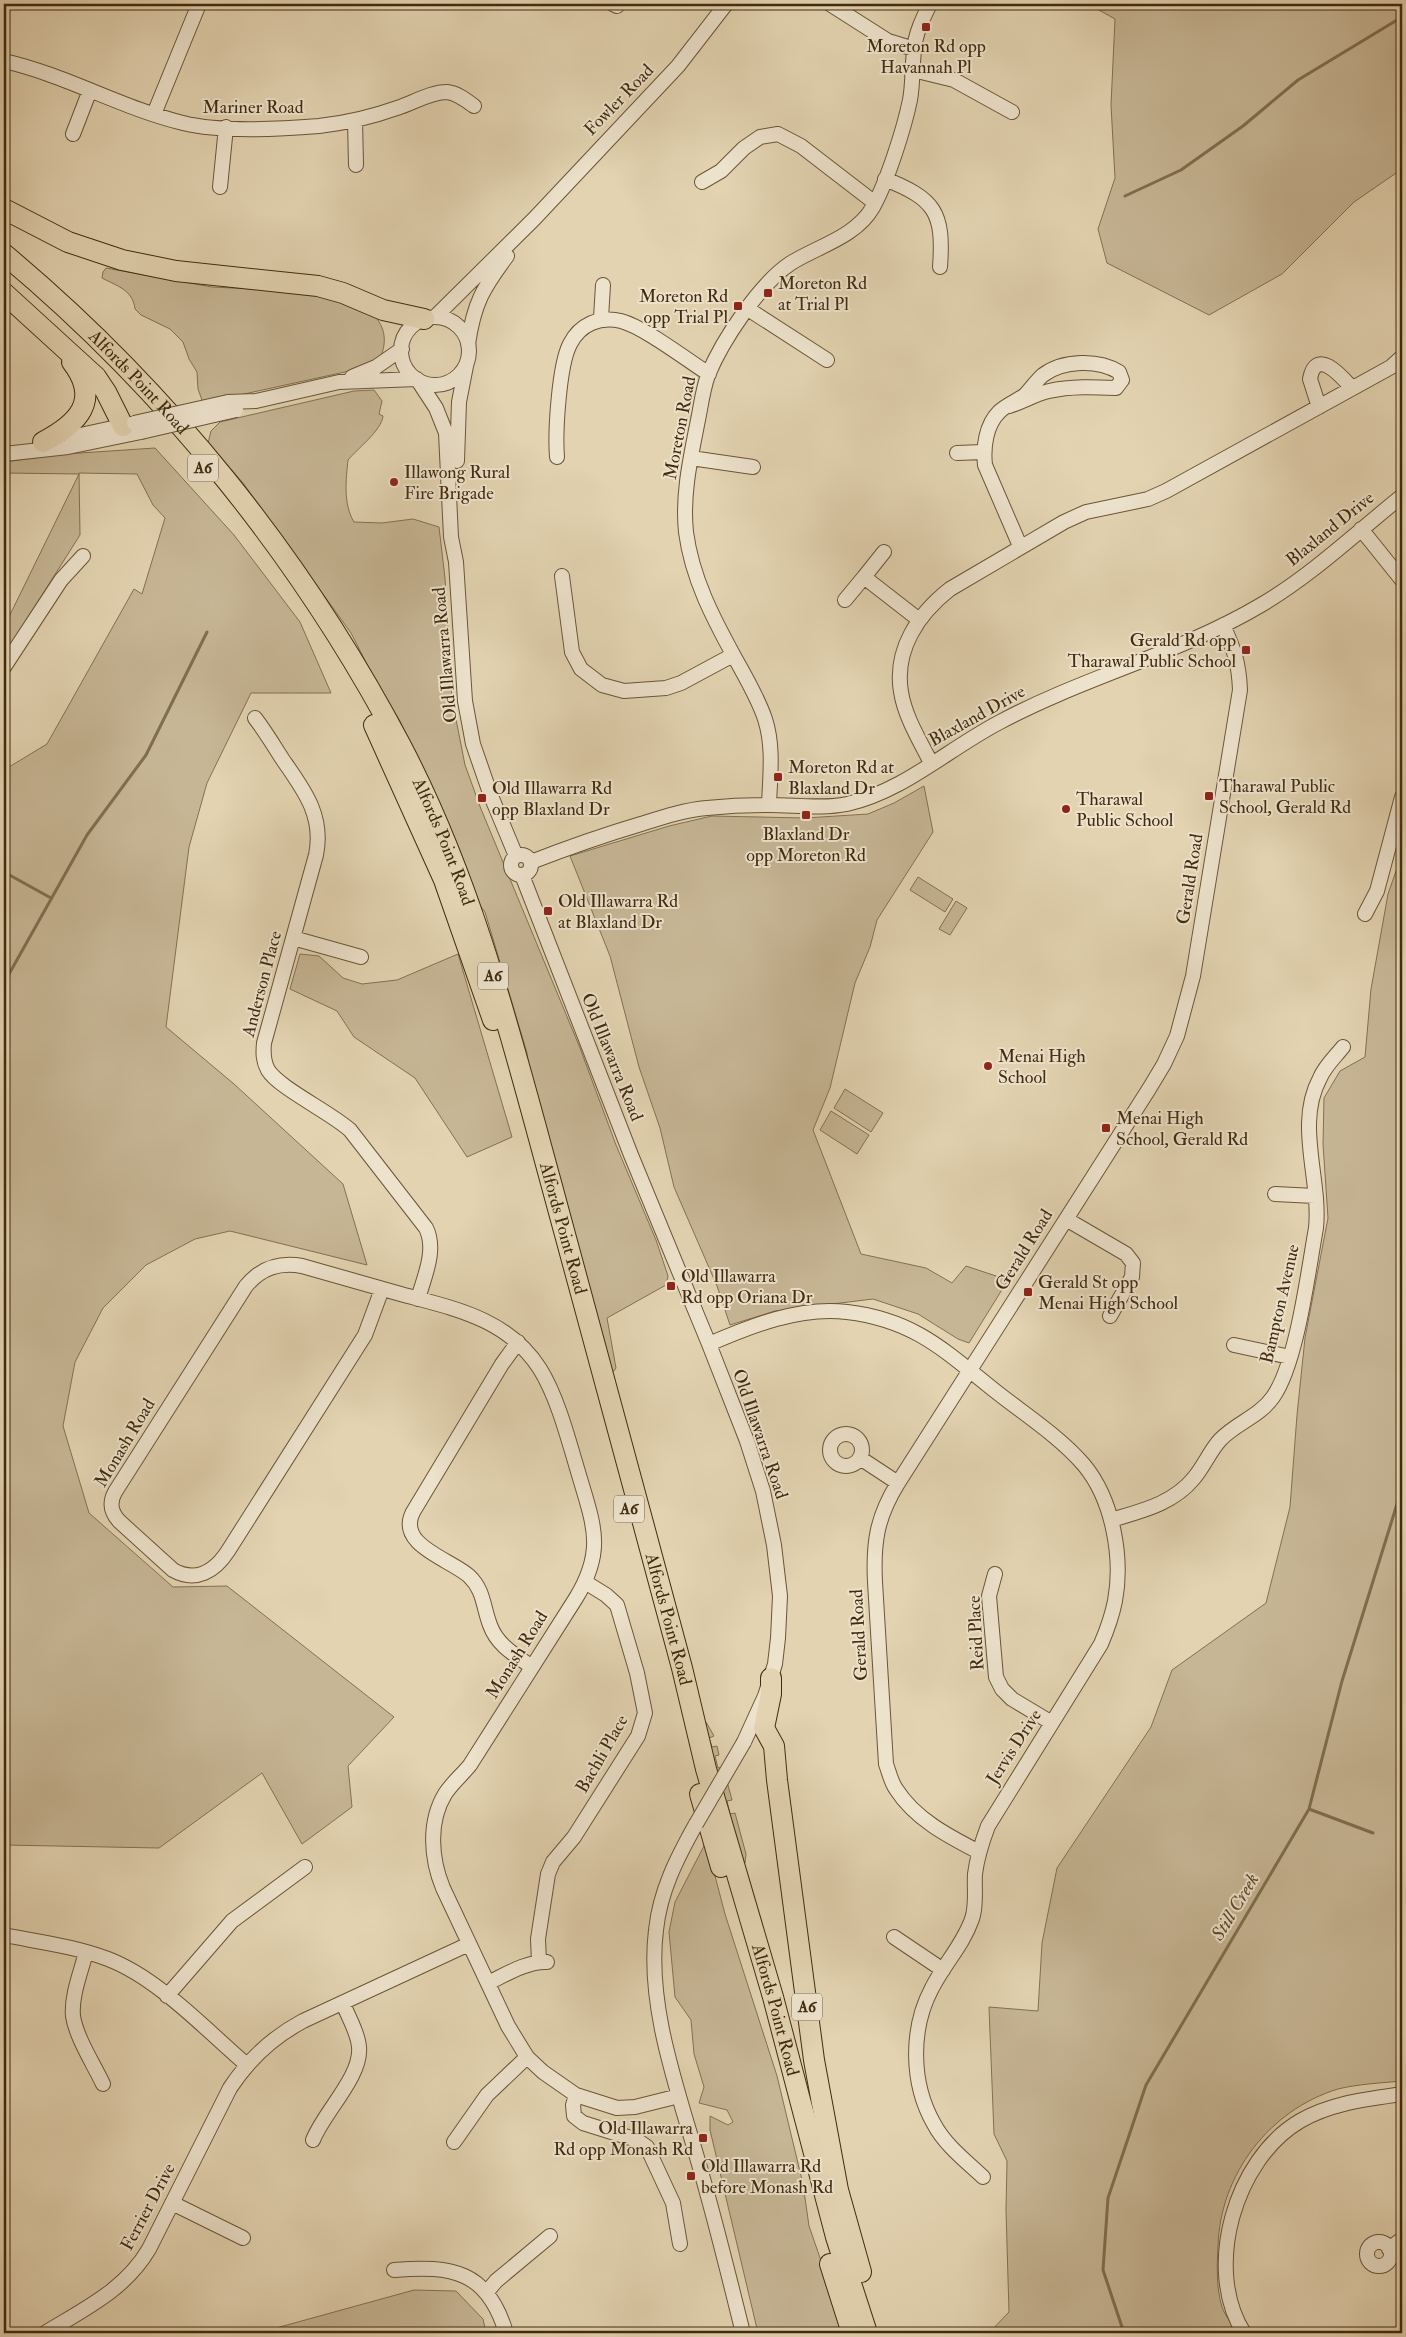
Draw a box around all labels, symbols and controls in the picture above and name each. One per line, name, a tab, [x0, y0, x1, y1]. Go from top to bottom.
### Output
marker: Moreton Rd opp Havannah Pl	[920, 21, 932, 33]
place label: Moreton Rd opp Havannah Pl	[866, 35, 986, 79]
street label: Fowler Road	[579, 59, 659, 141]
street label: Mariner Road	[202, 96, 304, 119]
place label: Moreton Rd at Trial Pl	[778, 272, 867, 316]
place label: Moreton Rd opp Trial Pl	[639, 285, 728, 329]
marker: Moreton Rd at Trial Pl	[762, 287, 774, 299]
marker: Moreton Rd opp Trial Pl	[732, 300, 744, 312]
street label: Alfords Point Road	[83, 324, 194, 439]
street label: Moreton Road	[659, 374, 701, 482]
road number: A6	[188, 454, 218, 482]
place label: Illawong Rural Fire Brigade	[404, 461, 510, 505]
marker: Illawong Rural Fire Brigade	[388, 476, 400, 488]
street label: Blaxland Drive	[1281, 486, 1379, 572]
street label: Old Illawarra Road	[428, 586, 462, 724]
place label: Gerald Rd opp Tharawal Public School	[1068, 629, 1236, 673]
marker: Gerald Rd opp Tharawal Public School	[1240, 644, 1252, 656]
street label: Blaxland Drive	[925, 680, 1030, 752]
place label: Moreton Rd at Blaxland Dr	[788, 756, 894, 800]
marker: Moreton Rd at Blaxland Dr	[772, 771, 784, 783]
street label: Alfords Point Road	[407, 773, 480, 909]
place label: Tharawal Public School, Gerald Rd	[1219, 775, 1351, 819]
place label: Old Illawarra Rd opp Blaxland Dr	[492, 777, 612, 821]
place label: Tharawal Public School	[1076, 788, 1174, 832]
marker: Tharawal Public School, Gerald Rd	[1203, 790, 1215, 802]
marker: Old Illawarra Rd opp Blaxland Dr	[476, 792, 488, 804]
marker: Tharawal Public School	[1060, 803, 1072, 815]
marker: Blaxland Dr opp Moreton Rd	[800, 809, 812, 821]
place label: Blaxland Dr opp Moreton Rd	[746, 823, 866, 867]
street label: Gerald Road	[1171, 832, 1209, 926]
place label: Old Illawarra Rd at Blaxland Dr	[558, 890, 678, 934]
marker: Old Illawarra Rd at Blaxland Dr	[542, 905, 554, 917]
street label: Anderson Place	[237, 928, 287, 1041]
road number: A6	[478, 962, 508, 989]
street label: Old Illawarra Road	[576, 990, 648, 1125]
place label: Menai High School	[998, 1045, 1086, 1089]
marker: Menai High School	[982, 1060, 994, 1072]
place label: Menai High School, Gerald Rd	[1116, 1107, 1248, 1151]
marker: Menai High School, Gerald Rd	[1100, 1122, 1112, 1134]
street label: Alfords Point Road	[534, 1159, 593, 1297]
street label: Gerald Road	[990, 1205, 1058, 1295]
street label: Bampton Avenue	[1255, 1242, 1305, 1366]
place label: Old Illawarra Rd opp Oriana Dr	[681, 1265, 813, 1309]
place label: Gerald St opp Menai High School	[1038, 1271, 1178, 1315]
marker: Old Illawarra Rd opp Oriana Dr	[665, 1280, 677, 1292]
marker: Gerald St opp Menai High School	[1022, 1286, 1034, 1298]
street label: Old Illawarra Road	[727, 1366, 793, 1502]
street label: Monash Road	[90, 1394, 161, 1492]
road number: A6	[614, 1496, 644, 1522]
street label: Alfords Point Road	[640, 1550, 697, 1688]
street label: Gerald Road	[845, 1589, 873, 1681]
street label: Reid Place	[963, 1594, 989, 1671]
street label: Monash Road	[481, 1607, 553, 1703]
street label: Jervis Drive	[981, 1705, 1047, 1790]
street label: Bachli Place	[570, 1710, 634, 1797]
water label: Still Creek	[1205, 1869, 1264, 1946]
street label: Alfords Point Road	[746, 1940, 805, 2078]
road number: A6	[792, 1994, 822, 2020]
place label: Old Illawarra Rd opp Monash Rd	[554, 2117, 694, 2161]
marker: Old Illawarra Rd opp Monash Rd	[697, 2132, 709, 2144]
place label: Old Illawarra Rd before Monash Rd	[701, 2155, 833, 2199]
street label: Ferrier Drive	[115, 2159, 181, 2255]
marker: Old Illawarra Rd before Monash Rd	[685, 2170, 697, 2182]

